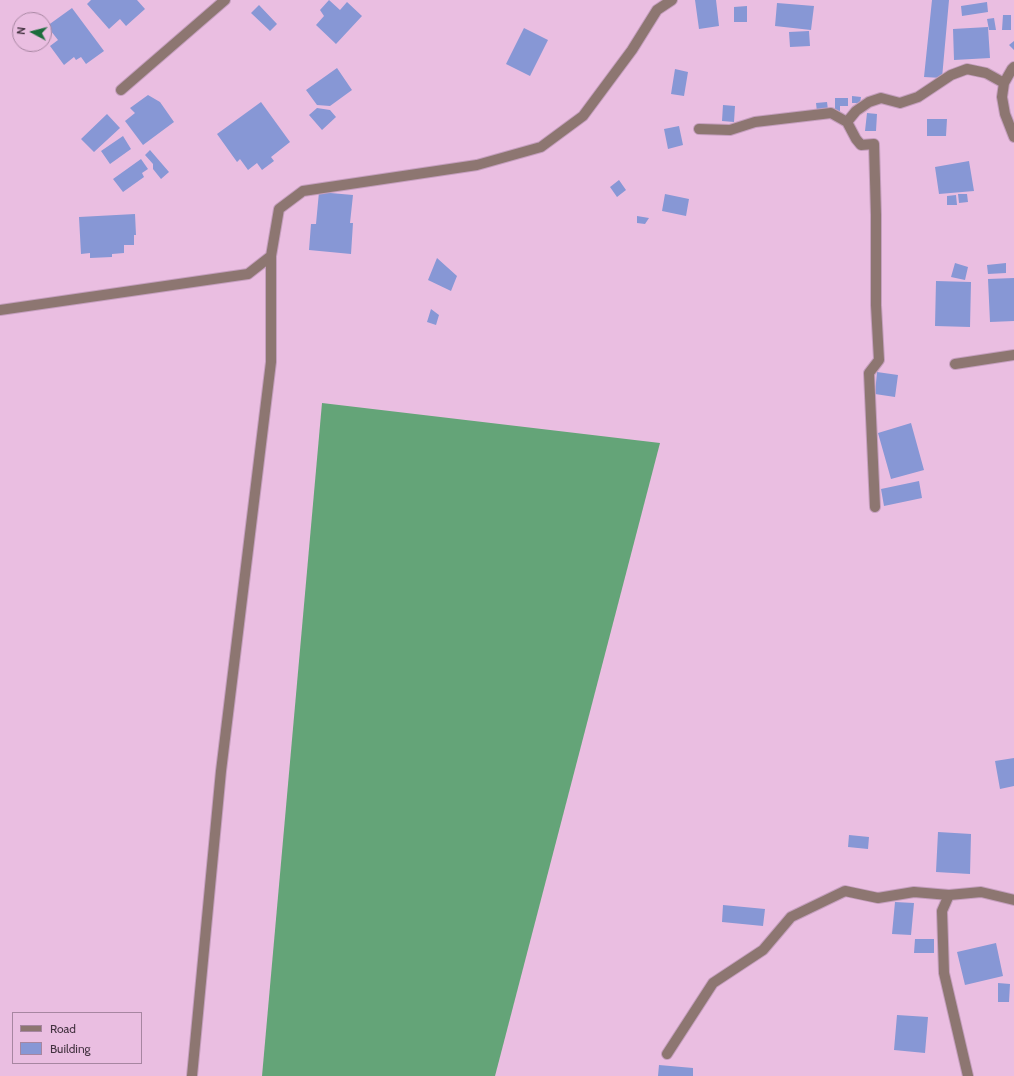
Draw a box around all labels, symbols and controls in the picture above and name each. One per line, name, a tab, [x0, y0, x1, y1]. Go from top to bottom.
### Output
north arrow	[12, 12, 52, 52]
text: N	[14, 26, 29, 35]
legend	[12, 1012, 142, 1064]
text: Road	[50, 1021, 76, 1036]
text: Building	[50, 1041, 91, 1056]

